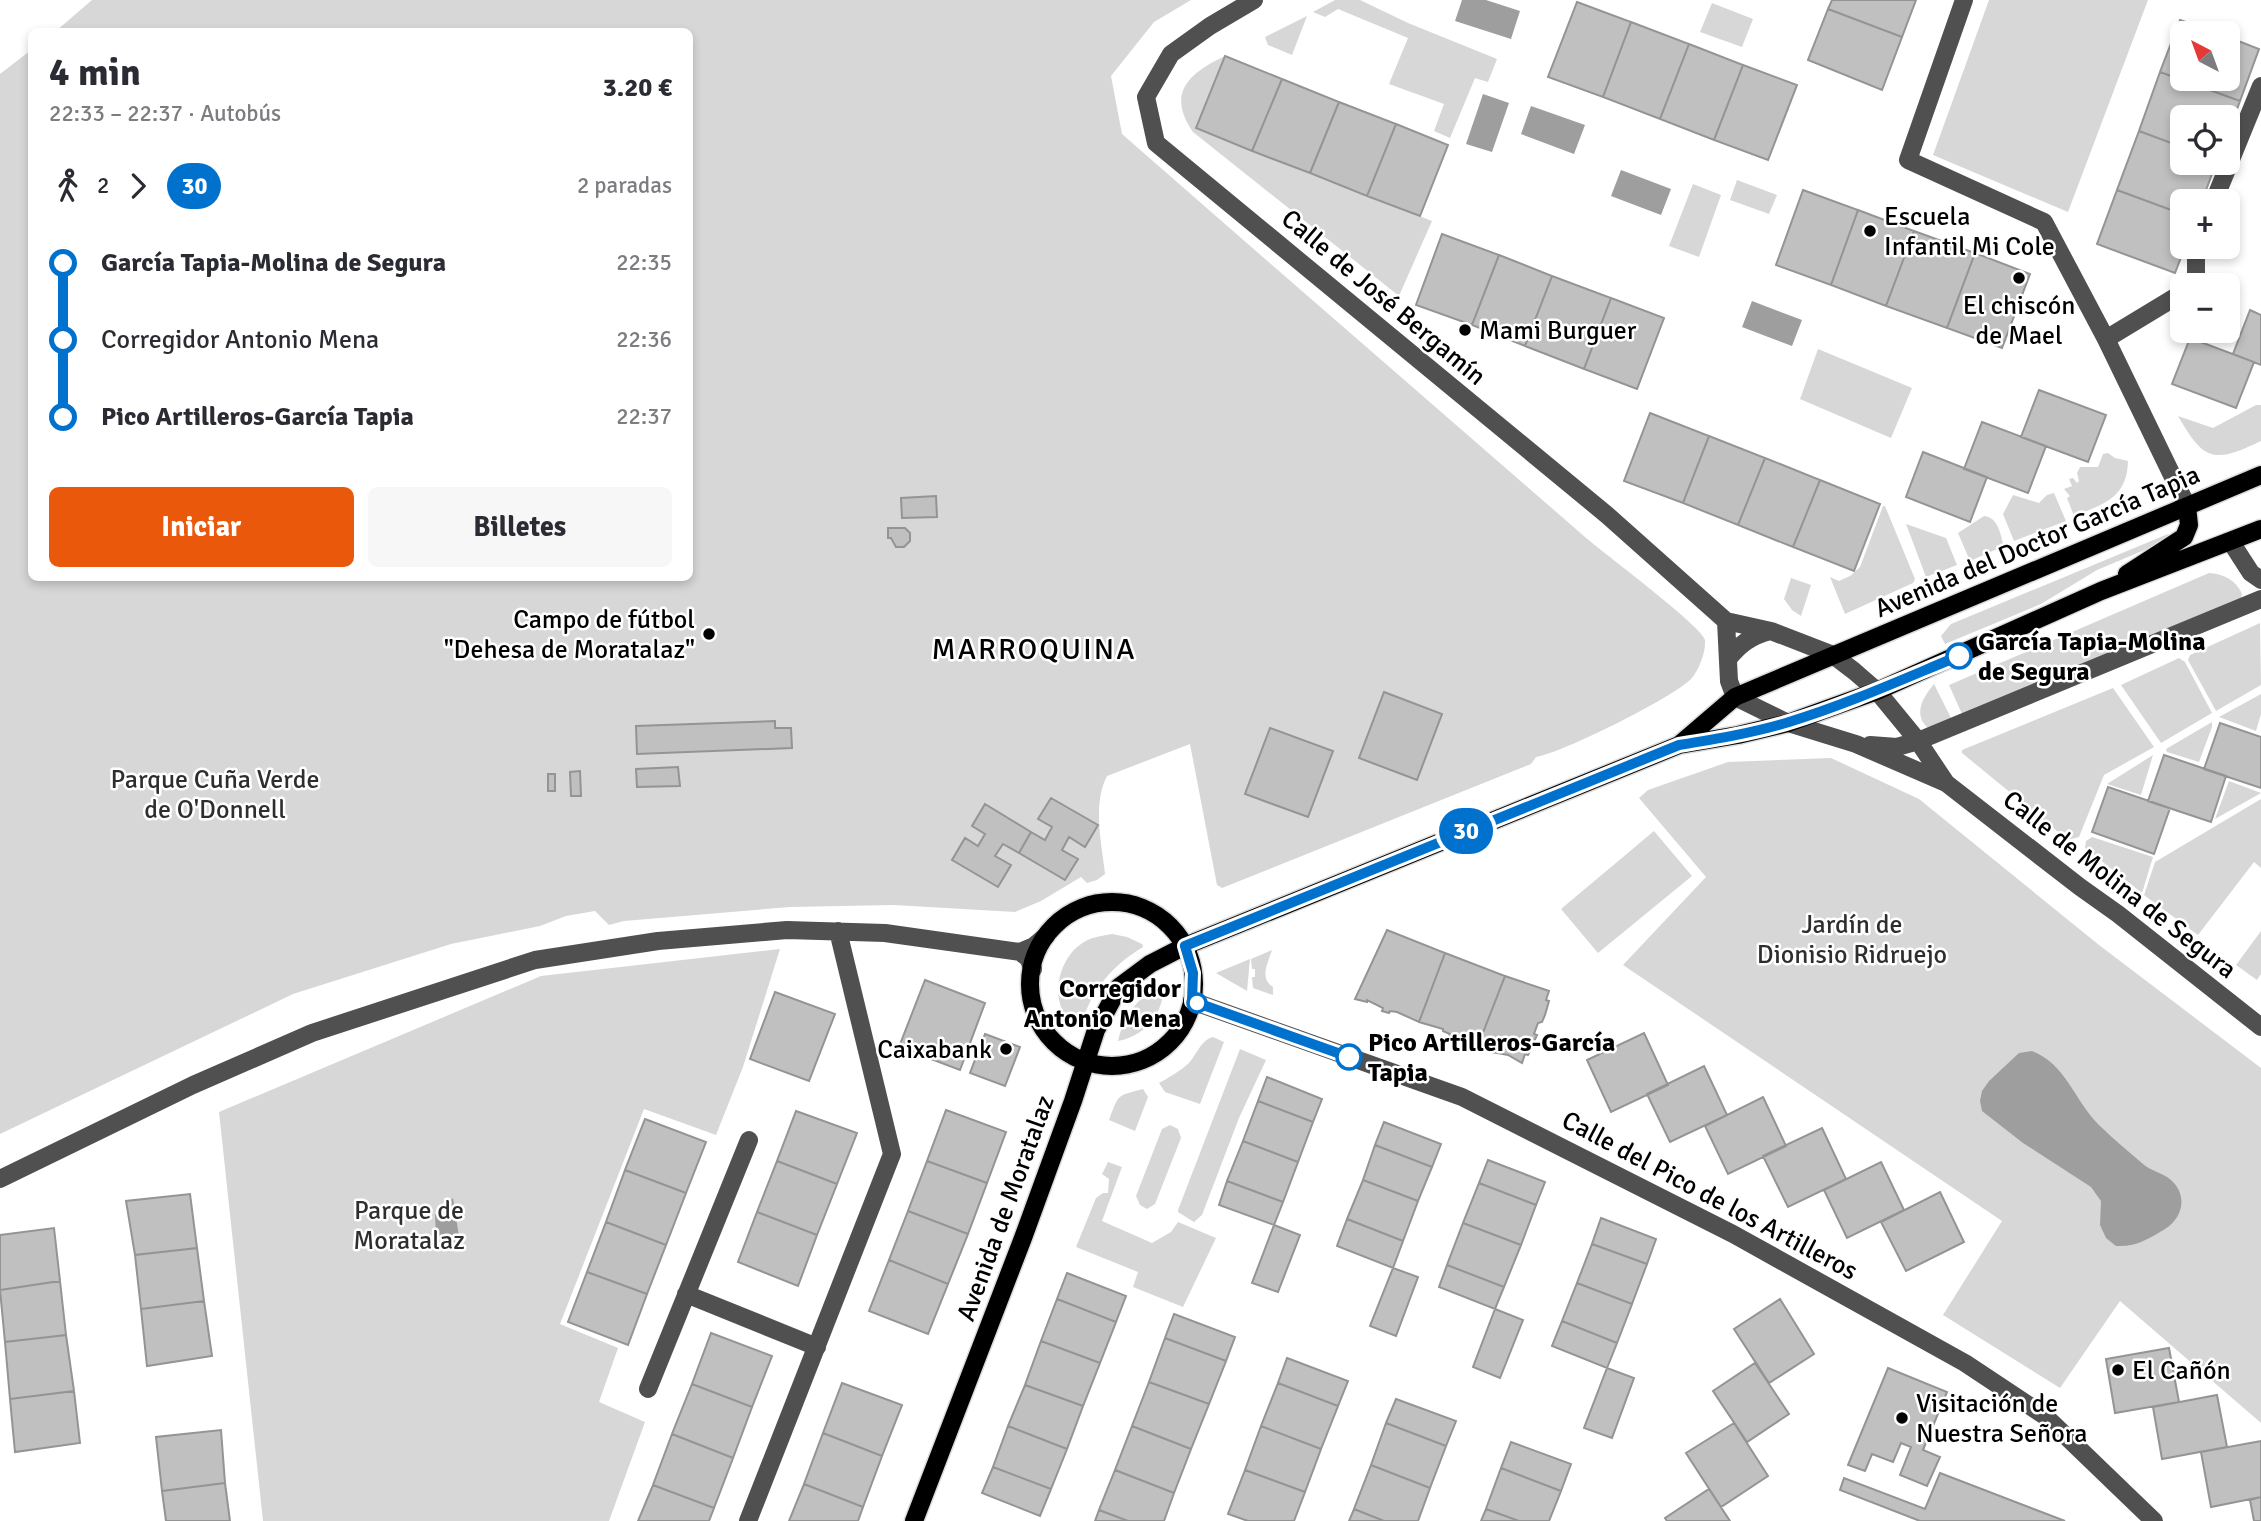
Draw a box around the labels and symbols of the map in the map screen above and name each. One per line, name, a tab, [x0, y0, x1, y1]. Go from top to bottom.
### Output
north arrow	[2170, 21, 2240, 91]
place label: Escuela Infantil Mi Cole	[1884, 201, 2055, 263]
street label: Calle de José Bergamín	[1275, 203, 1492, 393]
marker: Escuela Infantil Mi Cole	[1862, 223, 1878, 239]
marker: El chiscón de Mael	[2011, 270, 2027, 286]
place label: El chiscón de Mael	[1963, 290, 2075, 352]
place label: Mami Burguer	[1479, 315, 1637, 347]
marker: Mami Burguer	[1457, 322, 1473, 338]
street label: Avenida del Doctor García Tapia	[1870, 459, 2205, 625]
place label: Campo de fútbol "Dehesa de Moratalaz"	[444, 604, 695, 666]
marker: Campo de fútbol "Dehesa de Moratalaz"	[701, 626, 717, 642]
place label: García Tapia-Molina de Segura	[1978, 626, 2206, 688]
district label: MARROQUINA	[931, 631, 1137, 668]
marker: García Tapia-Molina de Segura	[1946, 643, 1972, 669]
park label: Parque Cuña Verde de O'Donnell	[111, 764, 319, 826]
street label: Calle de Molina de Segura	[1996, 784, 2242, 986]
line badge: 30	[1434, 808, 1498, 854]
park label: Jardín de Dionisio Ridruejo	[1757, 909, 1947, 971]
place label: Corregidor Antonio Mena	[1024, 973, 1182, 1035]
marker: Corregidor Antonio Mena	[1187, 993, 1207, 1013]
place label: Pico Artilleros-García Tapia	[1368, 1027, 1615, 1089]
place label: Caixabank	[877, 1034, 992, 1066]
marker: Caixabank	[998, 1041, 1014, 1057]
marker: Pico Artilleros-García Tapia	[1336, 1044, 1362, 1070]
street label: Avenida de Moratalaz	[950, 1091, 1062, 1326]
street label: Calle del Pico de los Artilleros	[1556, 1104, 1863, 1287]
park label: Parque de Moratalaz	[353, 1195, 465, 1257]
place label: El Cañón	[2132, 1355, 2231, 1387]
marker: El Cañón	[2110, 1362, 2126, 1378]
place label: Visitación de Nuestra Señora	[1916, 1388, 2087, 1450]
marker: Visitación de Nuestra Señora	[1894, 1410, 1910, 1426]

